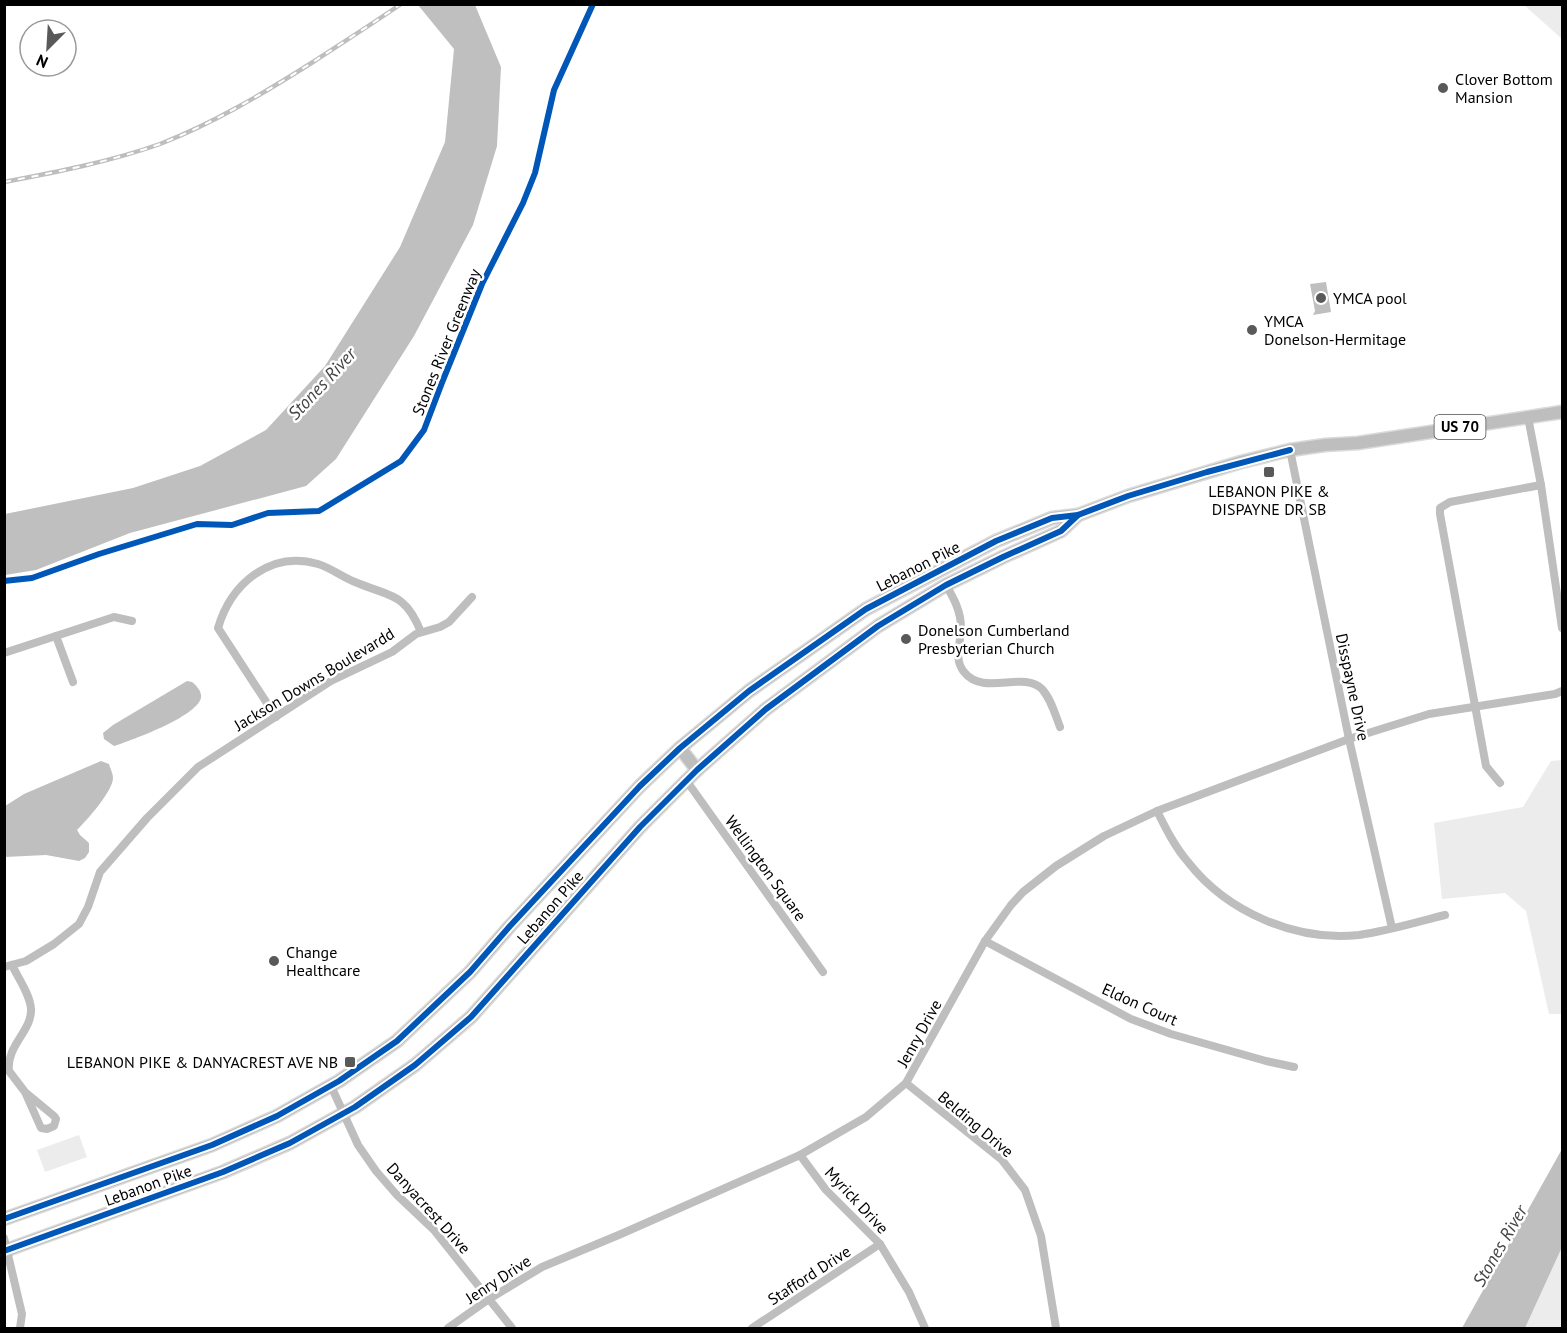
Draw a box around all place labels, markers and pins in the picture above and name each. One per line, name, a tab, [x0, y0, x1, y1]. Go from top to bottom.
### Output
place label: Clover Bottom Mansion	[1455, 69, 1553, 107]
marker: Clover Bottom Mansion	[1436, 81, 1450, 95]
place label: YMCA pool	[1333, 288, 1407, 308]
marker: YMCA pool	[1314, 291, 1328, 305]
place label: YMCA Donelson-Hermitage	[1264, 311, 1406, 349]
marker: YMCA Donelson-Hermitage	[1245, 323, 1259, 337]
marker: LEBANON PIKE & DISPAYNE DR SB	[1262, 465, 1276, 479]
place label: LEBANON PIKE & DISPAYNE DR SB	[1208, 481, 1330, 519]
place label: Donelson Cumberland Presbyterian Church	[918, 620, 1070, 658]
marker: Donelson Cumberland Presbyterian Church	[899, 632, 913, 646]
place label: Change Healthcare	[286, 942, 360, 980]
marker: Change Healthcare	[267, 954, 281, 968]
place label: LEBANON PIKE & DANYACREST AVE NB	[67, 1052, 338, 1072]
marker: LEBANON PIKE & DANYACREST AVE NB	[343, 1055, 357, 1069]

